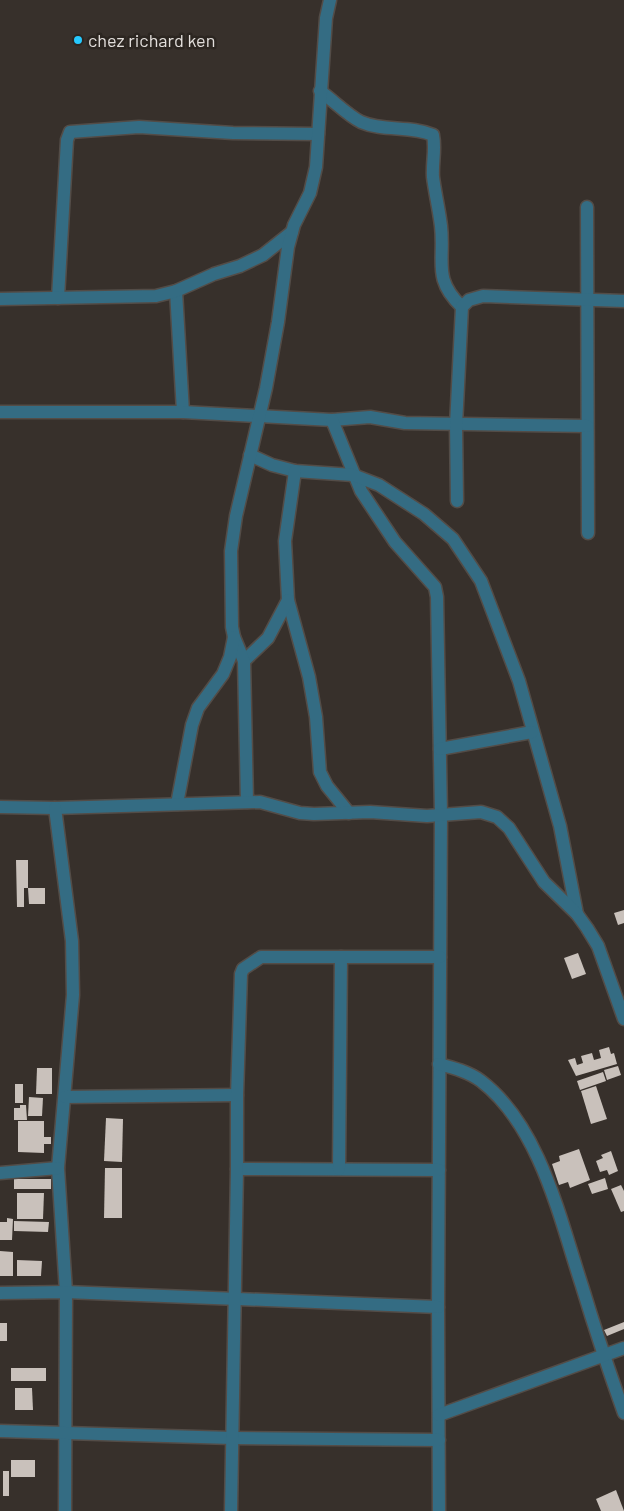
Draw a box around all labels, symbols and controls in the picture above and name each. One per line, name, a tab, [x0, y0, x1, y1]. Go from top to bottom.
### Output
place label: chez richard ken	[88, 29, 215, 51]
marker: chez richard ken	[72, 34, 84, 46]

